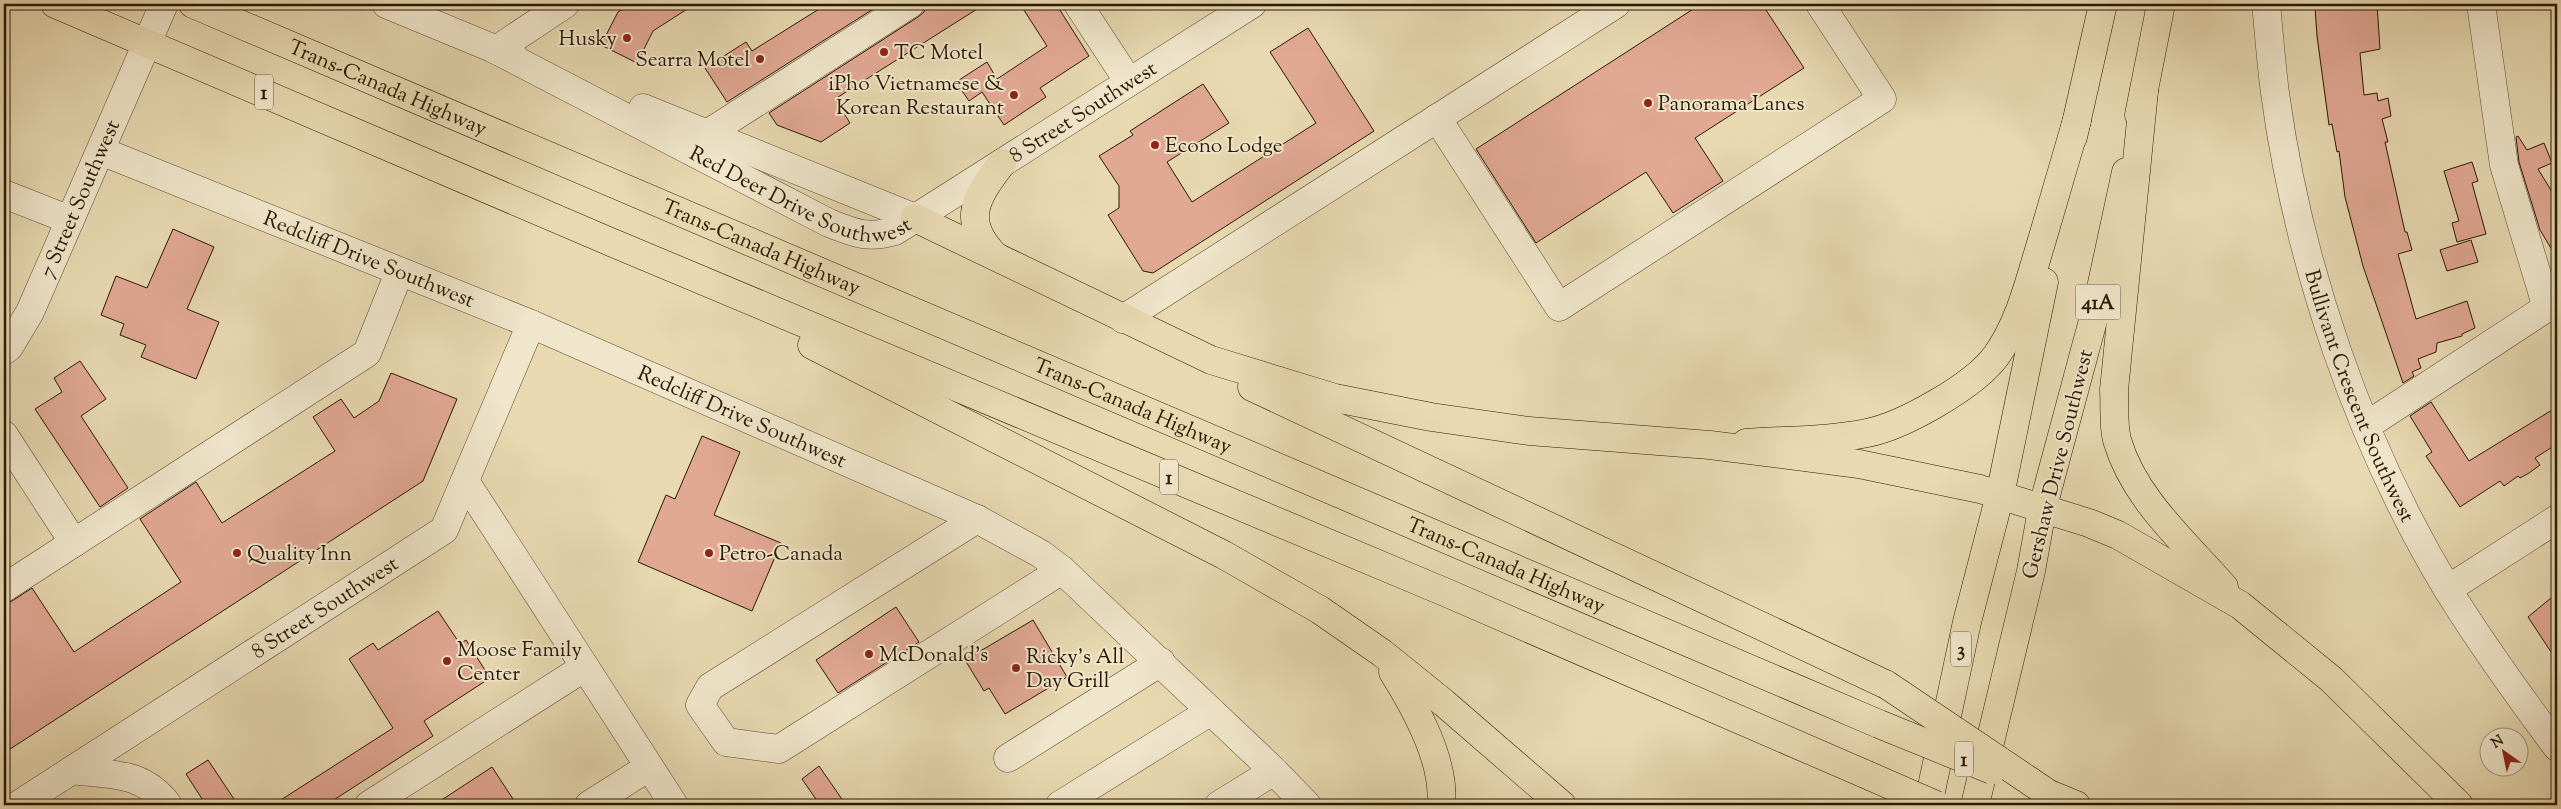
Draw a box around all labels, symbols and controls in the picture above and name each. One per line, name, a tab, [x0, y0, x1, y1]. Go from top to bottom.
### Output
place label: Husky	[559, 25, 618, 55]
marker: Husky	[621, 32, 633, 44]
street label: Trans-Canada Highway	[283, 33, 491, 145]
place label: TC Motel	[894, 39, 983, 69]
place label: Searra Motel	[635, 46, 750, 76]
marker: TC Motel	[878, 46, 890, 58]
marker: Searra Motel	[754, 53, 766, 65]
street label: 8 Street Southwest	[1004, 55, 1163, 171]
place label: iPho Vietnamese & Korean Restaurant	[828, 70, 1004, 124]
road number: 1	[255, 74, 273, 110]
marker: iPho Vietnamese & Korean Restaurant	[1008, 89, 1020, 101]
place label: Panorama Lanes	[1658, 90, 1805, 120]
marker: Panorama Lanes	[1642, 97, 1654, 109]
street label: 7 Street Southwest	[34, 116, 129, 283]
place label: Econo Lodge	[1165, 132, 1283, 162]
marker: Econo Lodge	[1149, 139, 1161, 151]
street label: Red Deer Drive Southwest	[683, 140, 918, 252]
street label: Trans-Canada Highway	[657, 193, 865, 304]
street label: Redcliff Drive Southwest	[258, 205, 478, 317]
street label: Bullivant Crescent Southwest	[2295, 267, 2421, 528]
road number: 41A	[2076, 284, 2120, 320]
street label: Gershaw Drive Southwest	[2016, 347, 2102, 582]
street label: Trans-Canada Highway	[1028, 352, 1236, 463]
street label: Redcliff Drive Southwest	[632, 359, 851, 477]
road number: 1	[1160, 460, 1178, 494]
street label: Trans-Canada Highway	[1402, 511, 1610, 622]
place label: Quality Inn	[247, 540, 352, 570]
place label: Petro-Canada	[719, 540, 843, 570]
marker: Quality Inn	[231, 547, 243, 559]
marker: Petro-Canada	[703, 547, 715, 559]
street label: 8 Street Southwest	[246, 550, 405, 667]
road number: 3	[1951, 632, 1971, 666]
place label: Moose Family Center	[457, 636, 582, 690]
place label: McDonald's	[879, 641, 988, 671]
place label: Ricky's All Day Grill	[1026, 643, 1124, 697]
marker: McDonald's	[863, 648, 875, 660]
marker: Moose Family Center	[441, 655, 453, 667]
marker: Ricky's All Day Grill	[1010, 662, 1022, 674]
north arrow	[2478, 726, 2528, 776]
text: N	[2488, 731, 2508, 754]
road number: 1	[1955, 742, 1973, 776]

